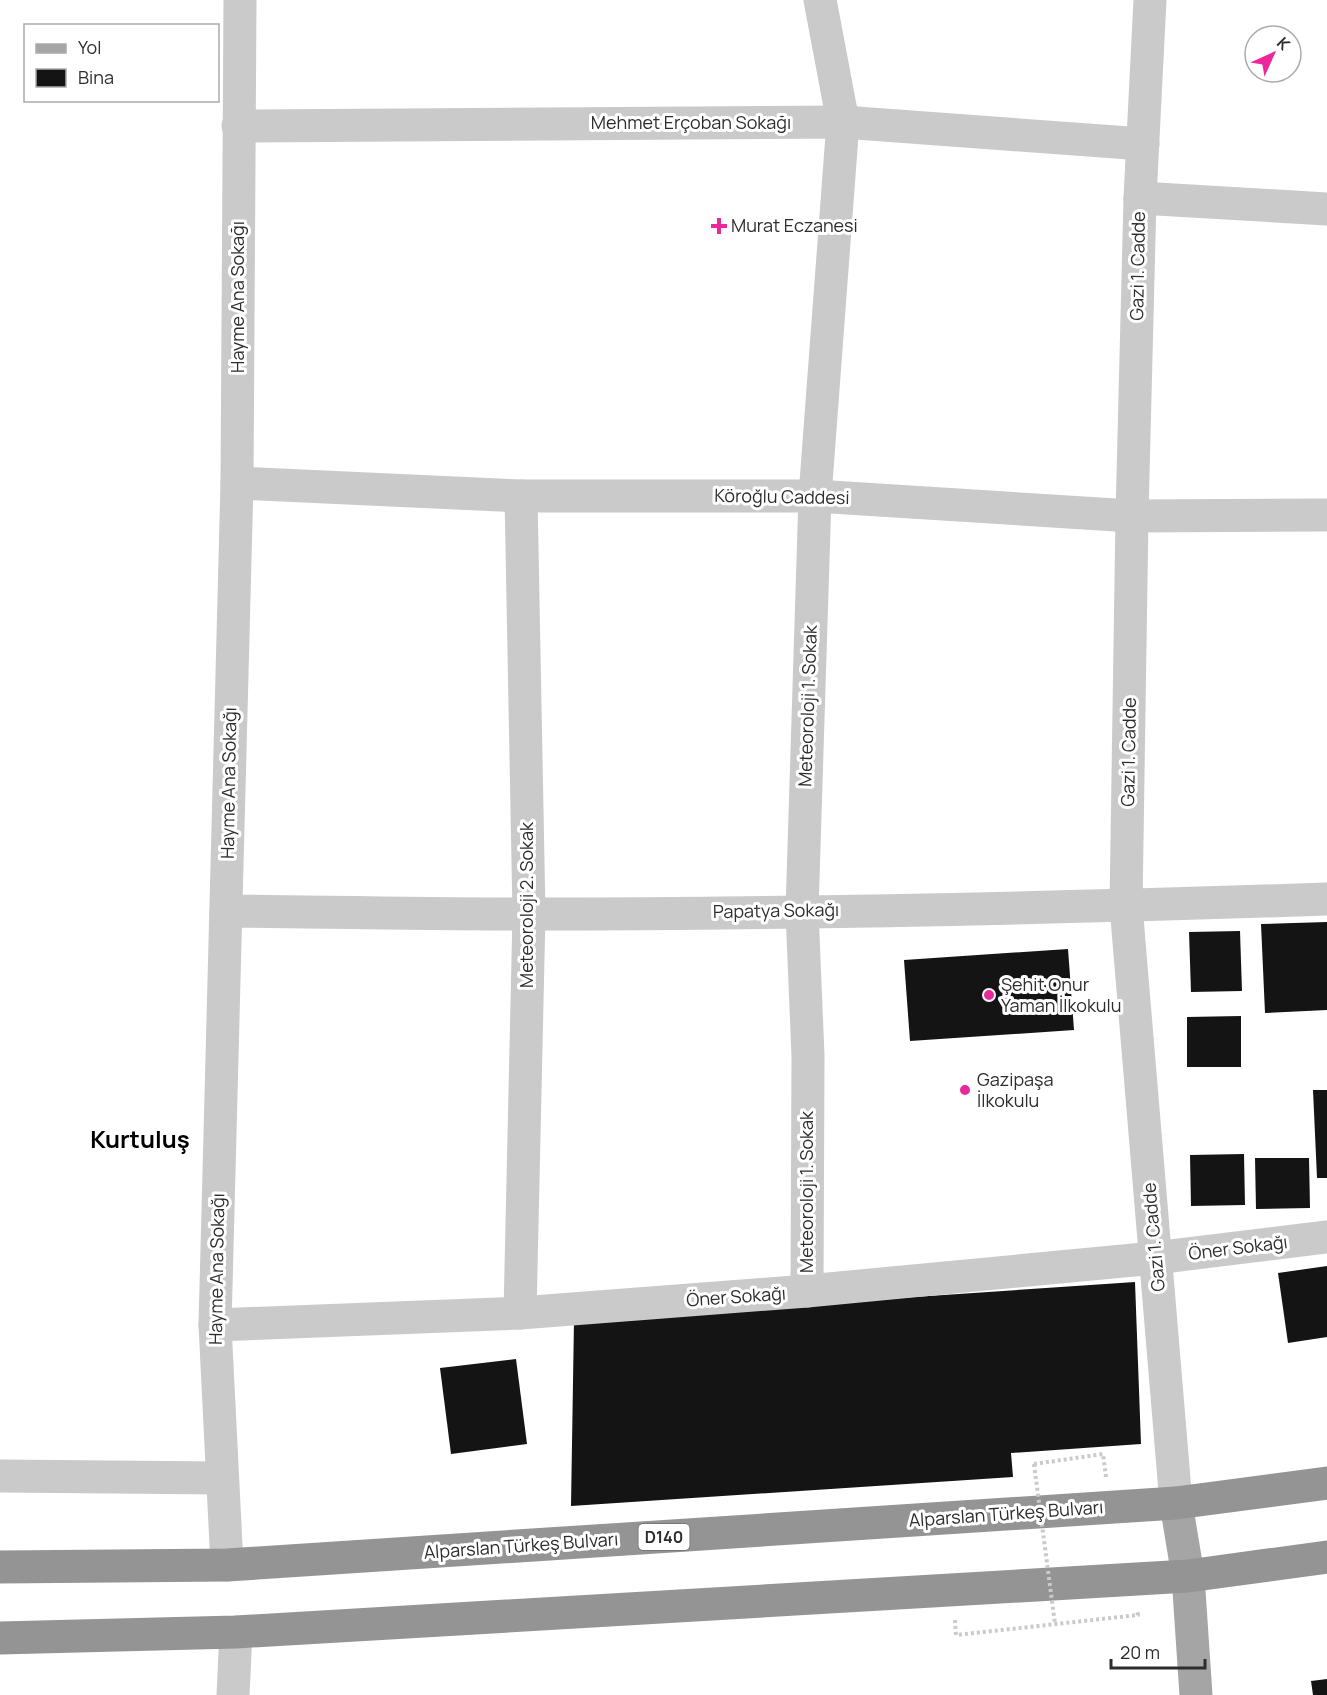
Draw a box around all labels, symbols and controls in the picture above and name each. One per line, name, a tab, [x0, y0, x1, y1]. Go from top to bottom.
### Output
legend	[24, 24, 219, 102]
north arrow	[1243, 24, 1303, 84]
text: K	[1272, 32, 1296, 55]
text: Yol	[78, 35, 101, 59]
text: Bina	[78, 65, 114, 89]
street label: Mehmet Erçoban Sokağı	[591, 110, 791, 134]
street label: Gazi 1. Cadde	[1124, 211, 1150, 321]
place label: Murat Eczanesi	[731, 213, 858, 237]
marker: Murat Eczanesi	[712, 219, 726, 233]
street label: Hayme Ana Sokağı	[225, 221, 249, 373]
street label: Köroğlu Caddesi	[714, 483, 850, 509]
street label: Meteoroloji 1. Sokak	[792, 624, 822, 787]
street label: Gazi 1. Cadde	[1115, 697, 1141, 807]
street label: Hayme Ana Sokağı	[215, 707, 241, 859]
street label: Meteoroloji 2. Sokak	[514, 821, 538, 988]
street label: Papatya Sokağı	[713, 897, 839, 923]
place label: Şehit Onur Yaman İlkokulu	[1001, 972, 1121, 1017]
marker: Şehit Onur Yaman İlkokulu	[982, 988, 996, 1002]
place label: Gazipaşa İlkokulu	[977, 1067, 1054, 1112]
marker: Gazipaşa İlkokulu	[958, 1083, 972, 1097]
street label: Meteoroloji 1. Sokak	[794, 1110, 818, 1273]
district label: Kurtuluş	[90, 1122, 190, 1155]
street label: Gazi 1. Cadde	[1136, 1182, 1170, 1293]
street label: Hayme Ana Sokağı	[203, 1193, 229, 1345]
street label: Öner Sokağı	[1187, 1229, 1289, 1265]
street label: Öner Sokağı	[685, 1281, 787, 1311]
street label: Alparslan Türkeş Bulvarı	[908, 1494, 1104, 1532]
road number: D140	[638, 1524, 690, 1550]
street label: Alparslan Türkeş Bulvarı	[423, 1526, 619, 1564]
scale bar	[1111, 1632, 1206, 1670]
text: 20 m	[1120, 1640, 1160, 1664]

